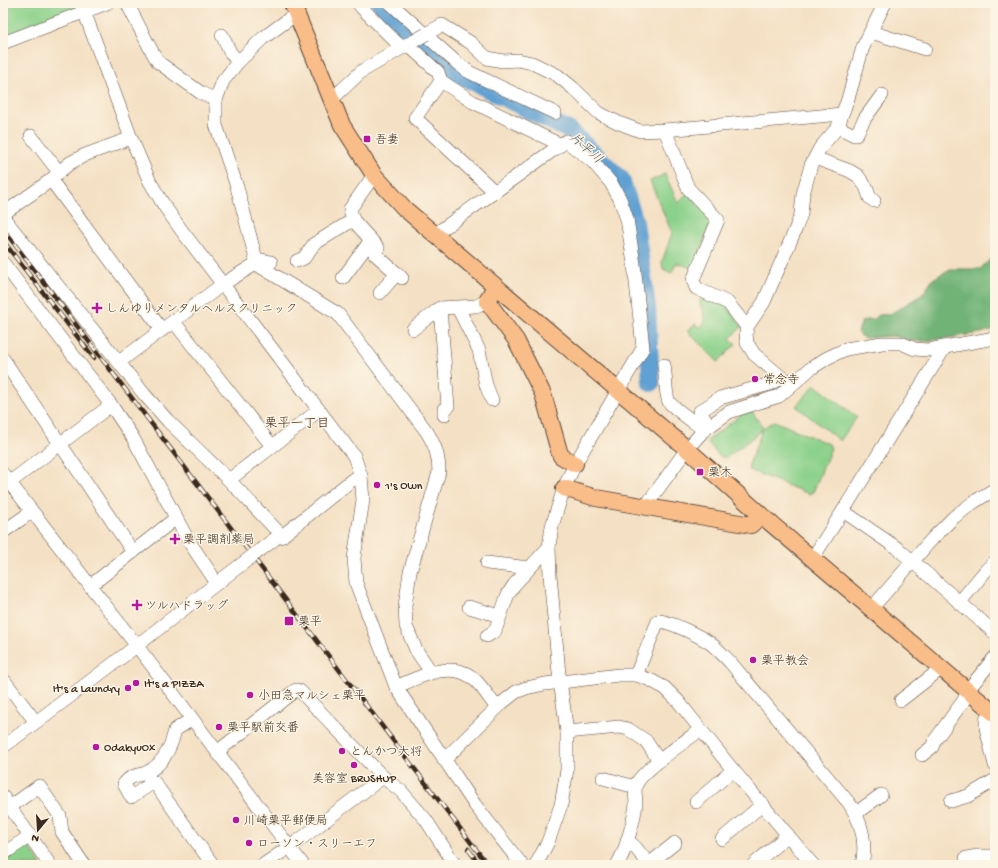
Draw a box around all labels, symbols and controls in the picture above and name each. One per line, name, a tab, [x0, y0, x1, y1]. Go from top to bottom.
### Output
water label: 片平川	[566, 129, 606, 167]
place label: 吾妻	[375, 133, 399, 148]
marker: 吾妻	[362, 134, 372, 144]
marker: しんゆりメンタルヘルスクリニック	[91, 302, 103, 314]
place label: しんゆりメンタルヘルスクリニック	[106, 303, 297, 317]
place label: 常念寺	[763, 373, 799, 388]
marker: 常念寺	[750, 374, 760, 384]
district label: 栗平一丁目	[264, 416, 330, 432]
place label: 栗木	[708, 466, 732, 481]
marker: 栗木	[695, 467, 705, 477]
marker: 1's Own	[372, 480, 382, 490]
place label: 1's Own	[384, 480, 423, 494]
place label: 栗平調剤薬局	[183, 533, 255, 548]
marker: 栗平調剤薬局	[170, 534, 180, 544]
place label: ツルハドラッグ	[145, 599, 229, 614]
marker: ツルハドラッグ	[132, 600, 142, 610]
marker: 栗平	[283, 615, 295, 627]
place label: 栗平	[298, 615, 322, 630]
place label: 栗平教会	[761, 654, 809, 669]
marker: 栗平教会	[748, 655, 758, 665]
marker: It's a PIZZA	[131, 678, 141, 688]
place label: It's a PIZZA	[144, 678, 205, 692]
place label: It's a Laundry	[53, 683, 120, 697]
marker: It's a Laundry	[123, 683, 133, 693]
place label: 小田急マルシェ栗平	[258, 689, 366, 704]
marker: 小田急マルシェ栗平	[245, 690, 255, 700]
place label: 栗平駅前交番	[227, 721, 299, 736]
marker: 栗平駅前交番	[214, 722, 224, 732]
marker: OdakyuOx	[91, 742, 101, 752]
place label: OdakyuOx	[104, 742, 156, 756]
place label: とんかつ大将	[350, 745, 422, 760]
marker: とんかつ大将	[337, 746, 347, 756]
marker: 美容室 BRUSHUP	[349, 760, 359, 770]
place label: 美容室 BRUSHUP	[312, 772, 396, 787]
north arrow	[18, 810, 58, 850]
place label: 川崎栗平郵便局	[244, 814, 328, 829]
marker: 川崎栗平郵便局	[231, 815, 241, 825]
text: N	[30, 831, 41, 844]
marker: ローソン・スリーエフ	[244, 838, 254, 848]
place label: ローソン・スリーエフ	[257, 838, 377, 852]

